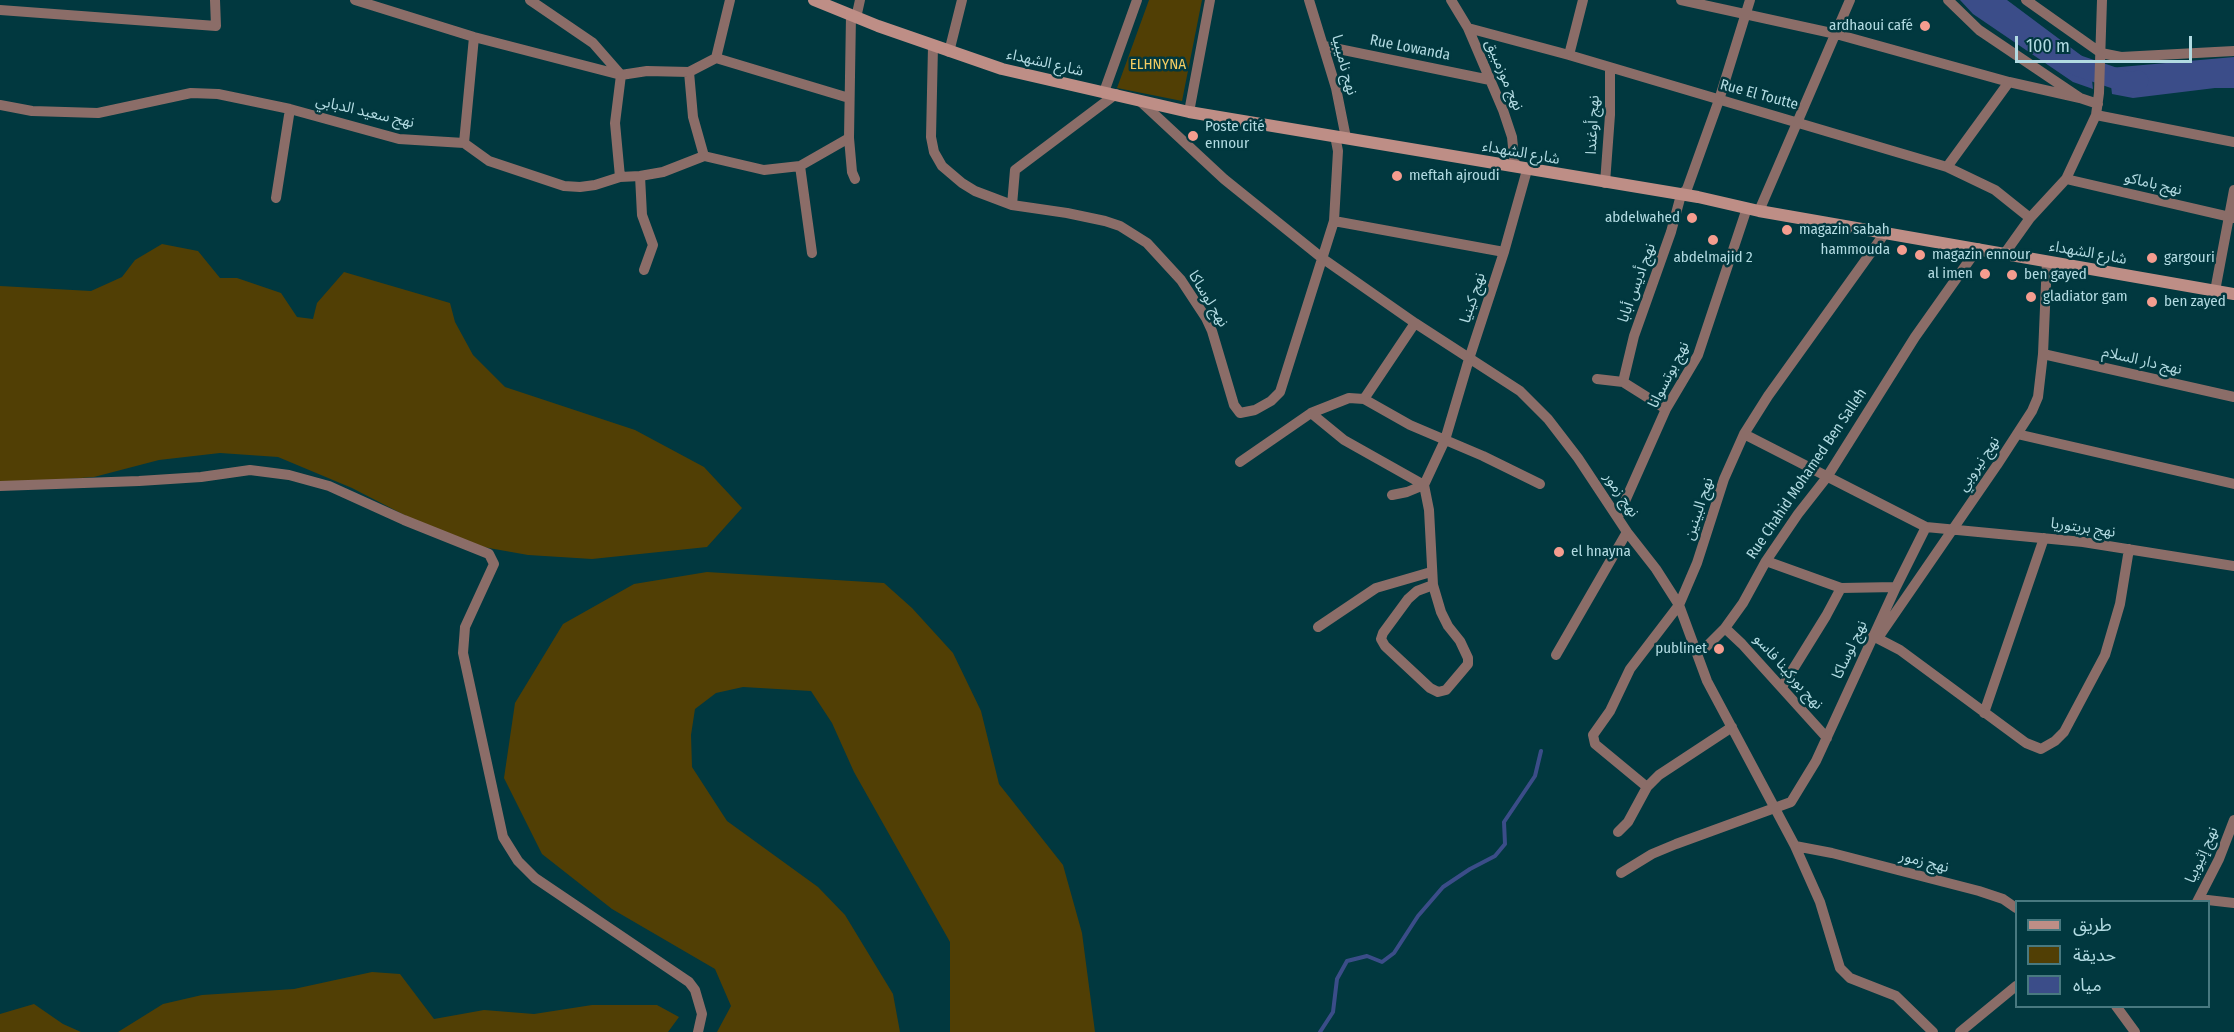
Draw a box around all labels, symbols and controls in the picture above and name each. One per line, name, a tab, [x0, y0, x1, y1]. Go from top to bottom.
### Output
place label: ardhaoui café	[1829, 17, 1913, 35]
marker: ardhaoui café	[1918, 19, 1932, 33]
scale bar	[2018, 24, 2195, 62]
street label: Rue Lowanda	[1368, 31, 1452, 65]
street label: نهج ناميبيا	[1327, 33, 1361, 97]
text: 100 m	[2026, 35, 2070, 57]
street label: نهج موزمبيق	[1481, 37, 1527, 113]
street label: شارع الشهداء	[1005, 45, 1085, 81]
park label: ELHNYNA	[1130, 56, 1186, 74]
street label: Rue El Toutte	[1718, 76, 1800, 114]
street label: نهج سعيد الدبابي	[314, 92, 416, 132]
street label: نهج أوغندا	[1582, 95, 1604, 155]
place label: Poste cité ennour	[1205, 118, 1265, 153]
marker: Poste cité ennour	[1186, 129, 1200, 143]
street label: شارع الشهداء	[1481, 137, 1561, 169]
place label: meftah ajroudi	[1409, 167, 1499, 185]
marker: meftah ajroudi	[1390, 169, 1404, 183]
street label: نهج باماكو	[2122, 169, 2184, 199]
place label: abdelwahed	[1605, 209, 1680, 227]
marker: abdelwahed	[1685, 211, 1699, 225]
place label: magazin sabah	[1799, 221, 1890, 239]
marker: magazin sabah	[1780, 223, 1794, 237]
marker: abdelmajid 2	[1706, 233, 1720, 247]
street label: شارع الشهداء	[2048, 237, 2128, 269]
street label: نهج أديس أبابا	[1614, 241, 1660, 325]
place label: hammouda	[1821, 241, 1890, 259]
marker: hammouda	[1895, 243, 1909, 257]
place label: magazin ennour	[1932, 246, 2030, 264]
marker: magazin ennour	[1913, 248, 1927, 262]
place label: abdelmajid 2	[1673, 249, 1753, 267]
place label: gargouri	[2164, 249, 2215, 267]
marker: gargouri	[2145, 251, 2159, 265]
place label: al imen	[1928, 265, 1973, 283]
place label: ben gayed	[2024, 266, 2087, 284]
marker: al imen	[1978, 267, 1992, 281]
street label: نهج لوساكا	[1184, 268, 1232, 330]
marker: ben gayed	[2005, 268, 2019, 282]
street label: نهج كينيا	[1456, 271, 1490, 325]
place label: gladiator gam	[2043, 288, 2127, 306]
marker: gladiator gam	[2024, 290, 2038, 304]
place label: ben zayed	[2164, 293, 2226, 311]
marker: ben zayed	[2145, 295, 2159, 309]
street label: نهج بوتسوانا	[1645, 339, 1693, 411]
street label: نهج دار السلام	[2100, 343, 2184, 379]
street label: Rue Chahid Mohamed Ben Salleh	[1743, 385, 1871, 563]
street label: نهج نيروبي	[1954, 433, 2004, 495]
street label: نهج زمور	[1599, 469, 1643, 521]
street label: نهج البينين	[1680, 475, 1718, 543]
street label: نهج بريتوريا	[2049, 515, 2117, 541]
place label: el hnayna	[1571, 543, 1631, 561]
marker: el hnayna	[1552, 545, 1566, 559]
street label: نهج لوساكا	[1829, 618, 1871, 682]
street label: نهج بوركينا فاسو	[1749, 630, 1827, 714]
place label: publinet	[1655, 640, 1707, 658]
marker: publinet	[1712, 642, 1726, 656]
street label: نهج إثيوبيا	[2182, 824, 2222, 886]
street label: نهج زمور	[1897, 847, 1951, 877]
legend	[2015, 900, 2210, 1008]
text: طريق	[2073, 914, 2112, 936]
text: حديقة	[2073, 944, 2116, 966]
text: مياه	[2073, 974, 2102, 996]

